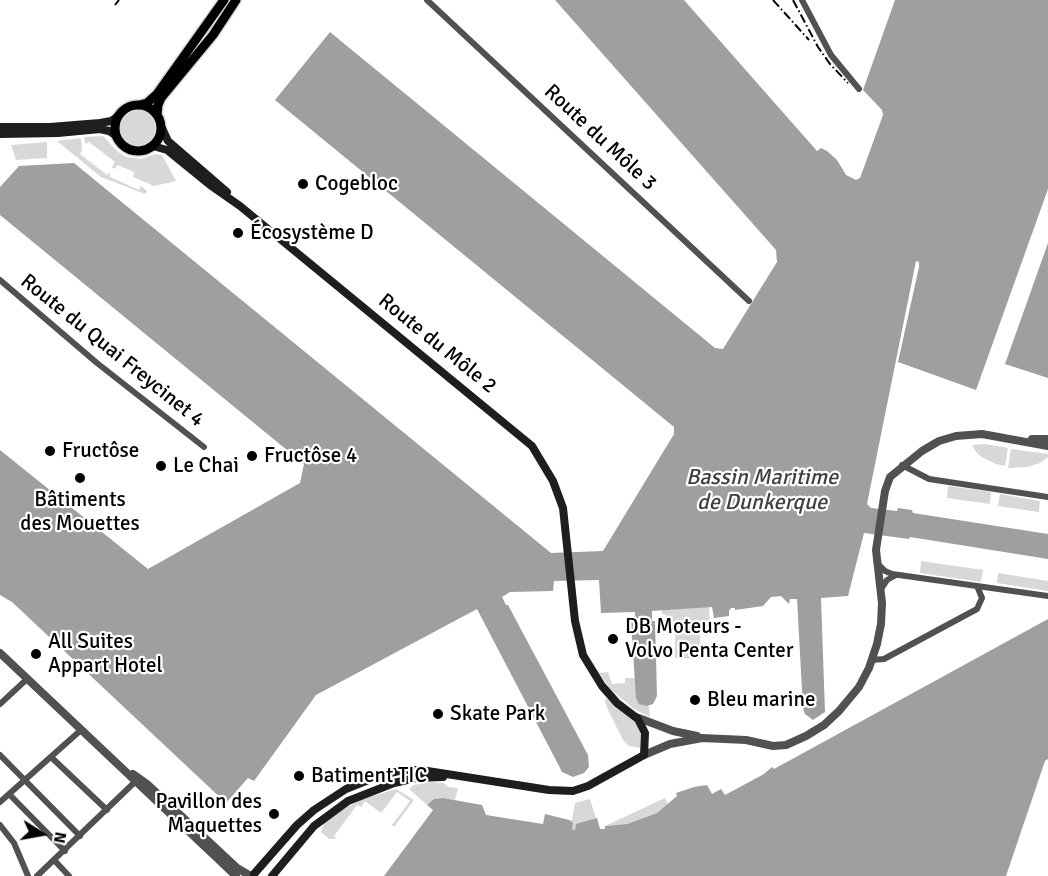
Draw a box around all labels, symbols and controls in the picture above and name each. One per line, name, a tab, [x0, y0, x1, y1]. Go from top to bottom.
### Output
street label: Route du Môle 3	[539, 79, 661, 197]
place label: Cogebloc	[315, 171, 398, 197]
marker: Cogebloc	[296, 177, 310, 191]
place label: Écosystème D	[250, 220, 374, 246]
marker: Écosystème D	[231, 226, 245, 240]
street label: Route du Quai Freycinet 4	[15, 269, 209, 433]
street label: Route du Môle 2	[373, 289, 501, 399]
place label: Fructôse	[62, 438, 139, 464]
place label: Fructôse 4	[264, 443, 357, 469]
marker: Fructôse	[43, 444, 57, 458]
marker: Fructôse 4	[245, 449, 259, 463]
place label: Le Chai	[173, 453, 239, 479]
marker: Le Chai	[154, 459, 168, 473]
water label: Bassin Maritime de Dunkerque	[686, 465, 838, 516]
marker: Bâtiments des Mouettes	[73, 471, 87, 485]
place label: Bâtiments des Mouettes	[20, 487, 140, 537]
place label: DB Moteurs - Volvo Penta Center	[625, 614, 794, 664]
place label: All Suites Appart Hotel	[48, 629, 163, 679]
marker: DB Moteurs - Volvo Penta Center	[606, 632, 620, 646]
marker: All Suites Appart Hotel	[29, 647, 43, 661]
place label: Bleu marine	[707, 687, 815, 713]
marker: Bleu marine	[688, 693, 702, 707]
place label: Skate Park	[450, 701, 545, 727]
marker: Skate Park	[431, 707, 445, 721]
place label: Batiment TIC	[311, 763, 427, 789]
marker: Batiment TIC	[292, 769, 306, 783]
place label: Pavillon des Maquettes	[156, 789, 262, 839]
north arrow	[12, 804, 72, 864]
marker: Pavillon des Maquettes	[267, 807, 281, 821]
text: N	[49, 830, 71, 845]

